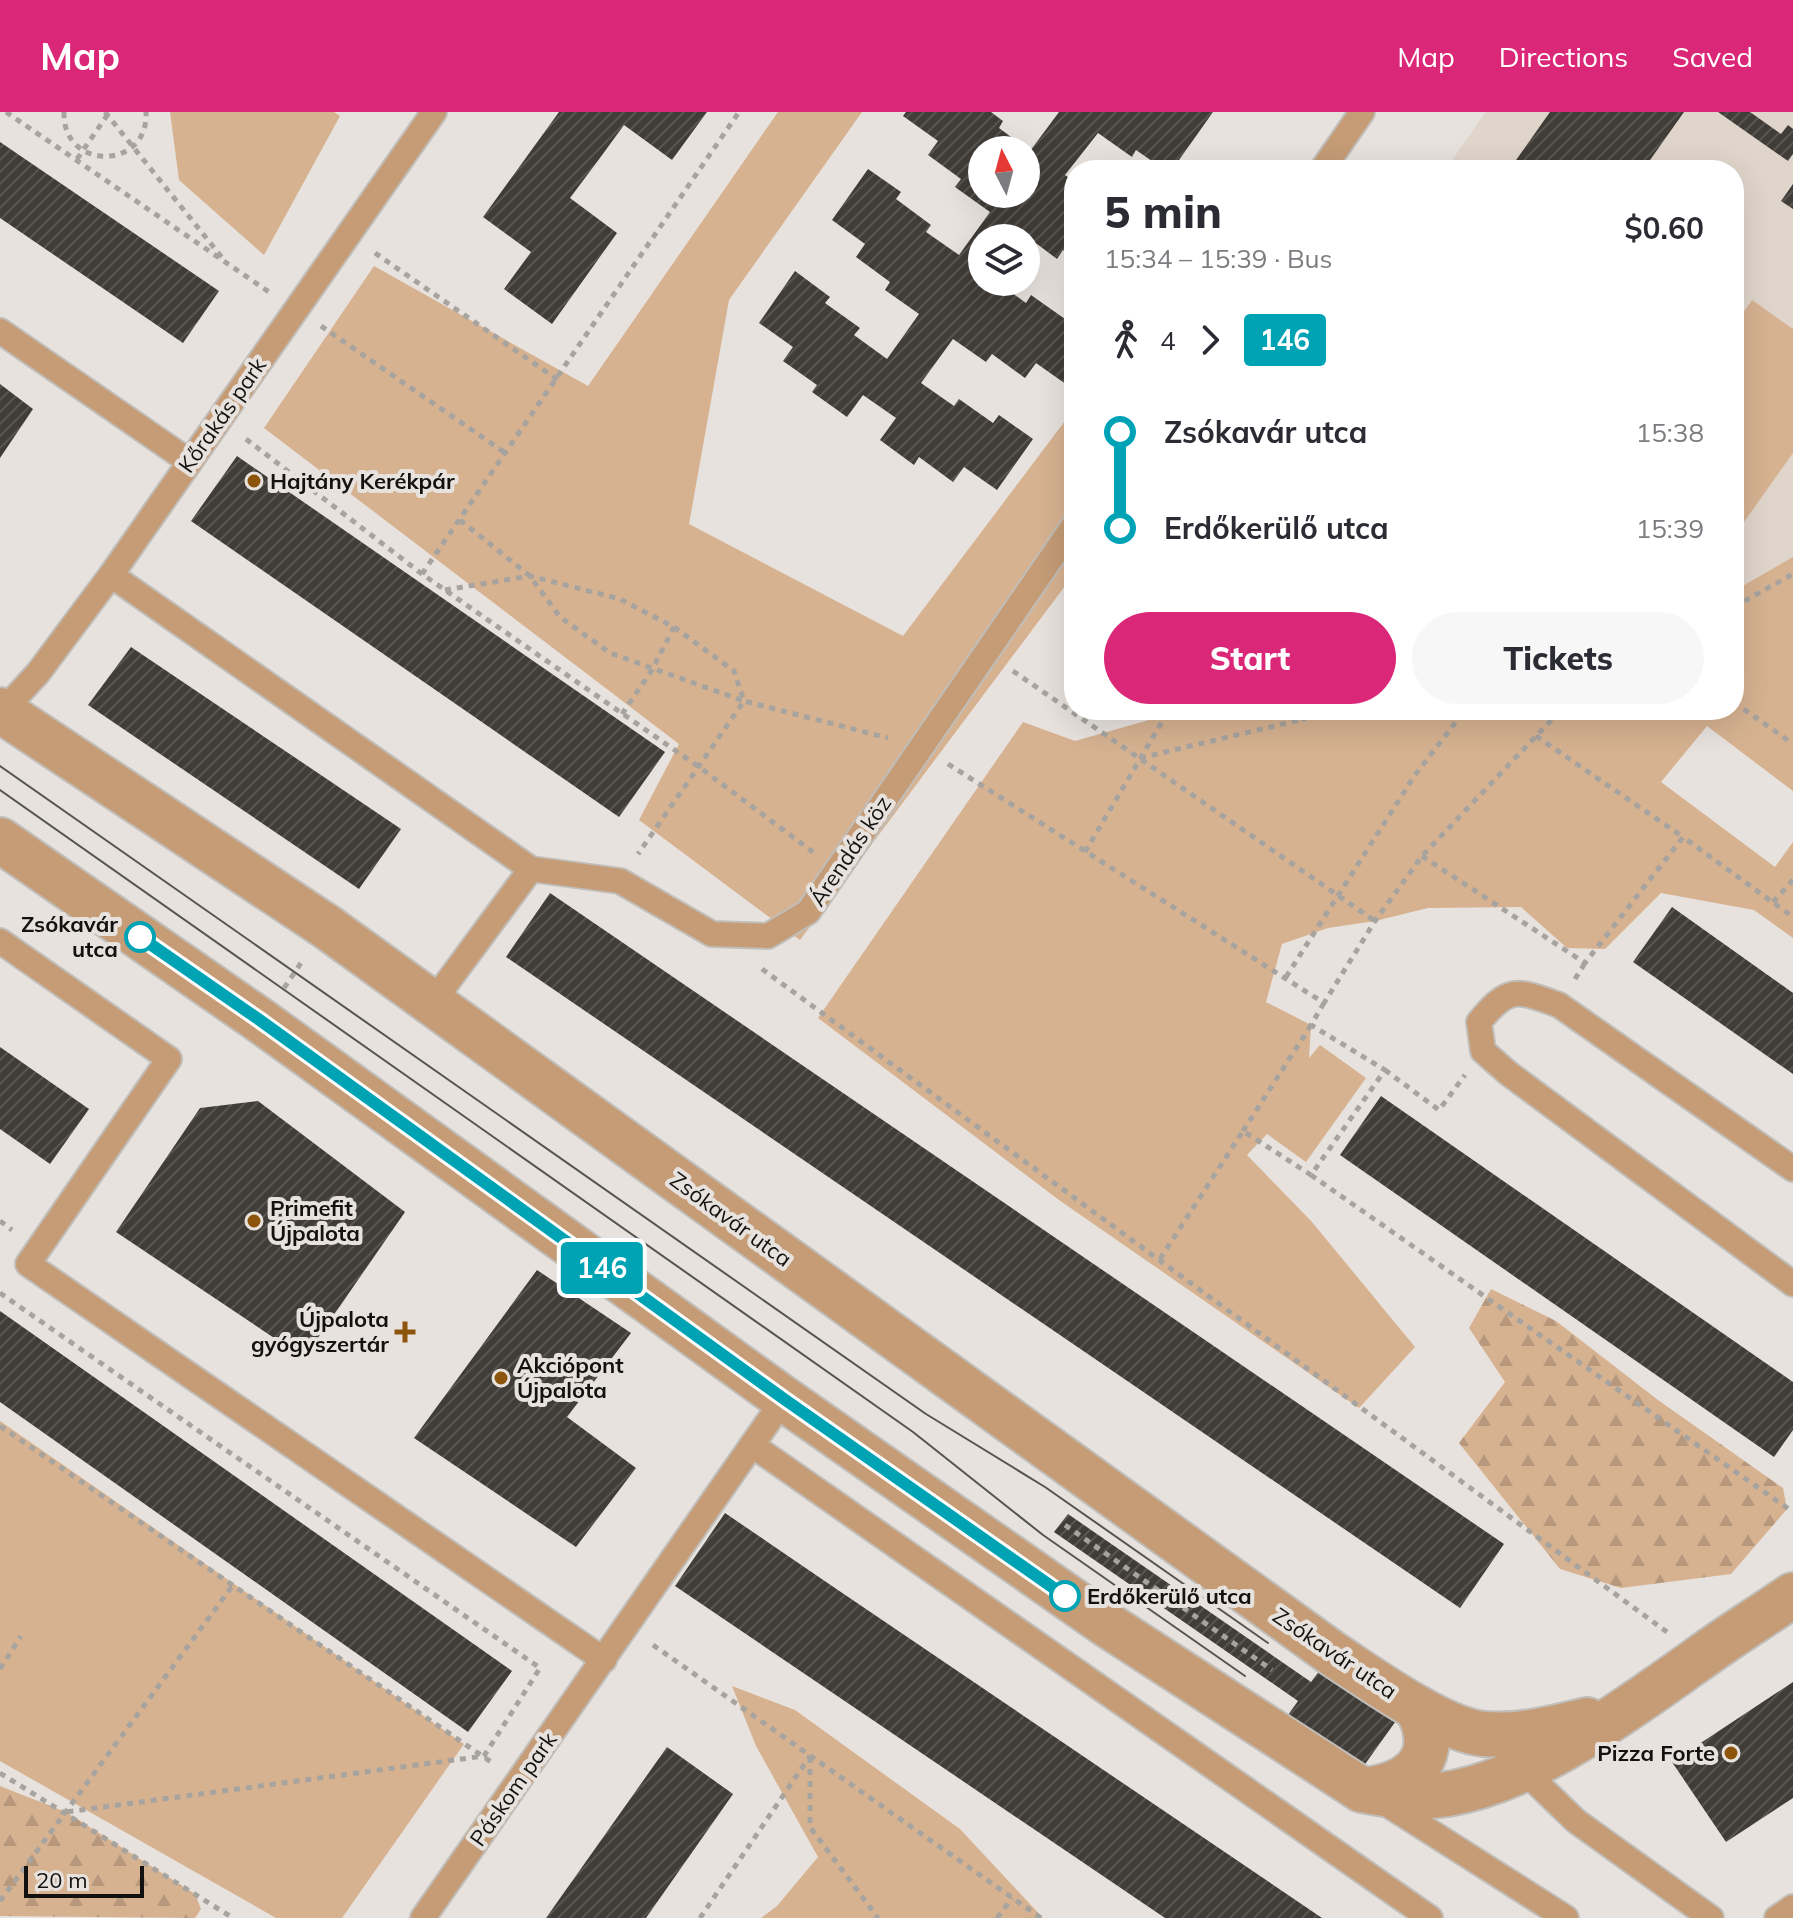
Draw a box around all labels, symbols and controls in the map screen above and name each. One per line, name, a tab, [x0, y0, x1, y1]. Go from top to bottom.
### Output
text: Map	[40, 32, 120, 80]
text: Map	[1397, 39, 1455, 74]
text: Directions	[1499, 39, 1628, 74]
text: Saved	[1672, 39, 1753, 74]
north arrow	[968, 136, 1040, 208]
map controls	[968, 136, 1040, 296]
text: 5 min	[1104, 184, 1222, 239]
text: $0.60	[1625, 209, 1704, 247]
button: layers	[968, 224, 1040, 296]
text: 15:34 – 15:39 · Bus	[1104, 242, 1333, 275]
icon: walk	[1104, 318, 1148, 362]
icon: forward	[1188, 318, 1232, 362]
text: 146	[1260, 322, 1310, 357]
text: 4	[1160, 324, 1176, 357]
street label: Kőrakás park	[172, 351, 272, 478]
text: Zsókavár utca	[1164, 413, 1367, 451]
text: 15:38	[1636, 416, 1704, 449]
place label: Hajtány Kerékpár	[270, 467, 455, 495]
marker: Hajtány Kerékpár	[245, 472, 263, 490]
text: Erdőkerülő utca	[1164, 509, 1389, 547]
text: 15:39	[1636, 512, 1704, 545]
button: Start	[1104, 612, 1396, 704]
button: Tickets	[1412, 612, 1704, 704]
street label: Árendás köz	[803, 791, 897, 911]
place label: Zsókavár utca	[21, 910, 118, 963]
marker: Zsókavár utca	[125, 922, 155, 952]
street label: Zsókavár utca	[665, 1165, 797, 1273]
place label: Primefit Újpalota	[270, 1194, 360, 1247]
marker: Primefit Újpalota	[245, 1212, 263, 1230]
line badge: 146	[556, 1242, 648, 1294]
text: 146	[577, 1250, 627, 1285]
place label: Újpalota gyógyszertár	[251, 1305, 389, 1358]
marker: Újpalota gyógyszertár	[396, 1323, 414, 1341]
place label: Akciópont Újpalota	[517, 1351, 624, 1404]
marker: Akciópont Újpalota	[492, 1369, 510, 1387]
marker: Erdőkerülő utca	[1050, 1581, 1080, 1611]
place label: Erdőkerülő utca	[1087, 1582, 1252, 1610]
street label: Zsókavár utca	[1268, 1601, 1402, 1705]
street label: Páskom park	[463, 1726, 563, 1851]
place label: Pizza Forte	[1597, 1739, 1715, 1767]
marker: Pizza Forte	[1722, 1744, 1740, 1762]
scale bar	[24, 1862, 144, 1898]
text: 20 m	[36, 1866, 87, 1894]

